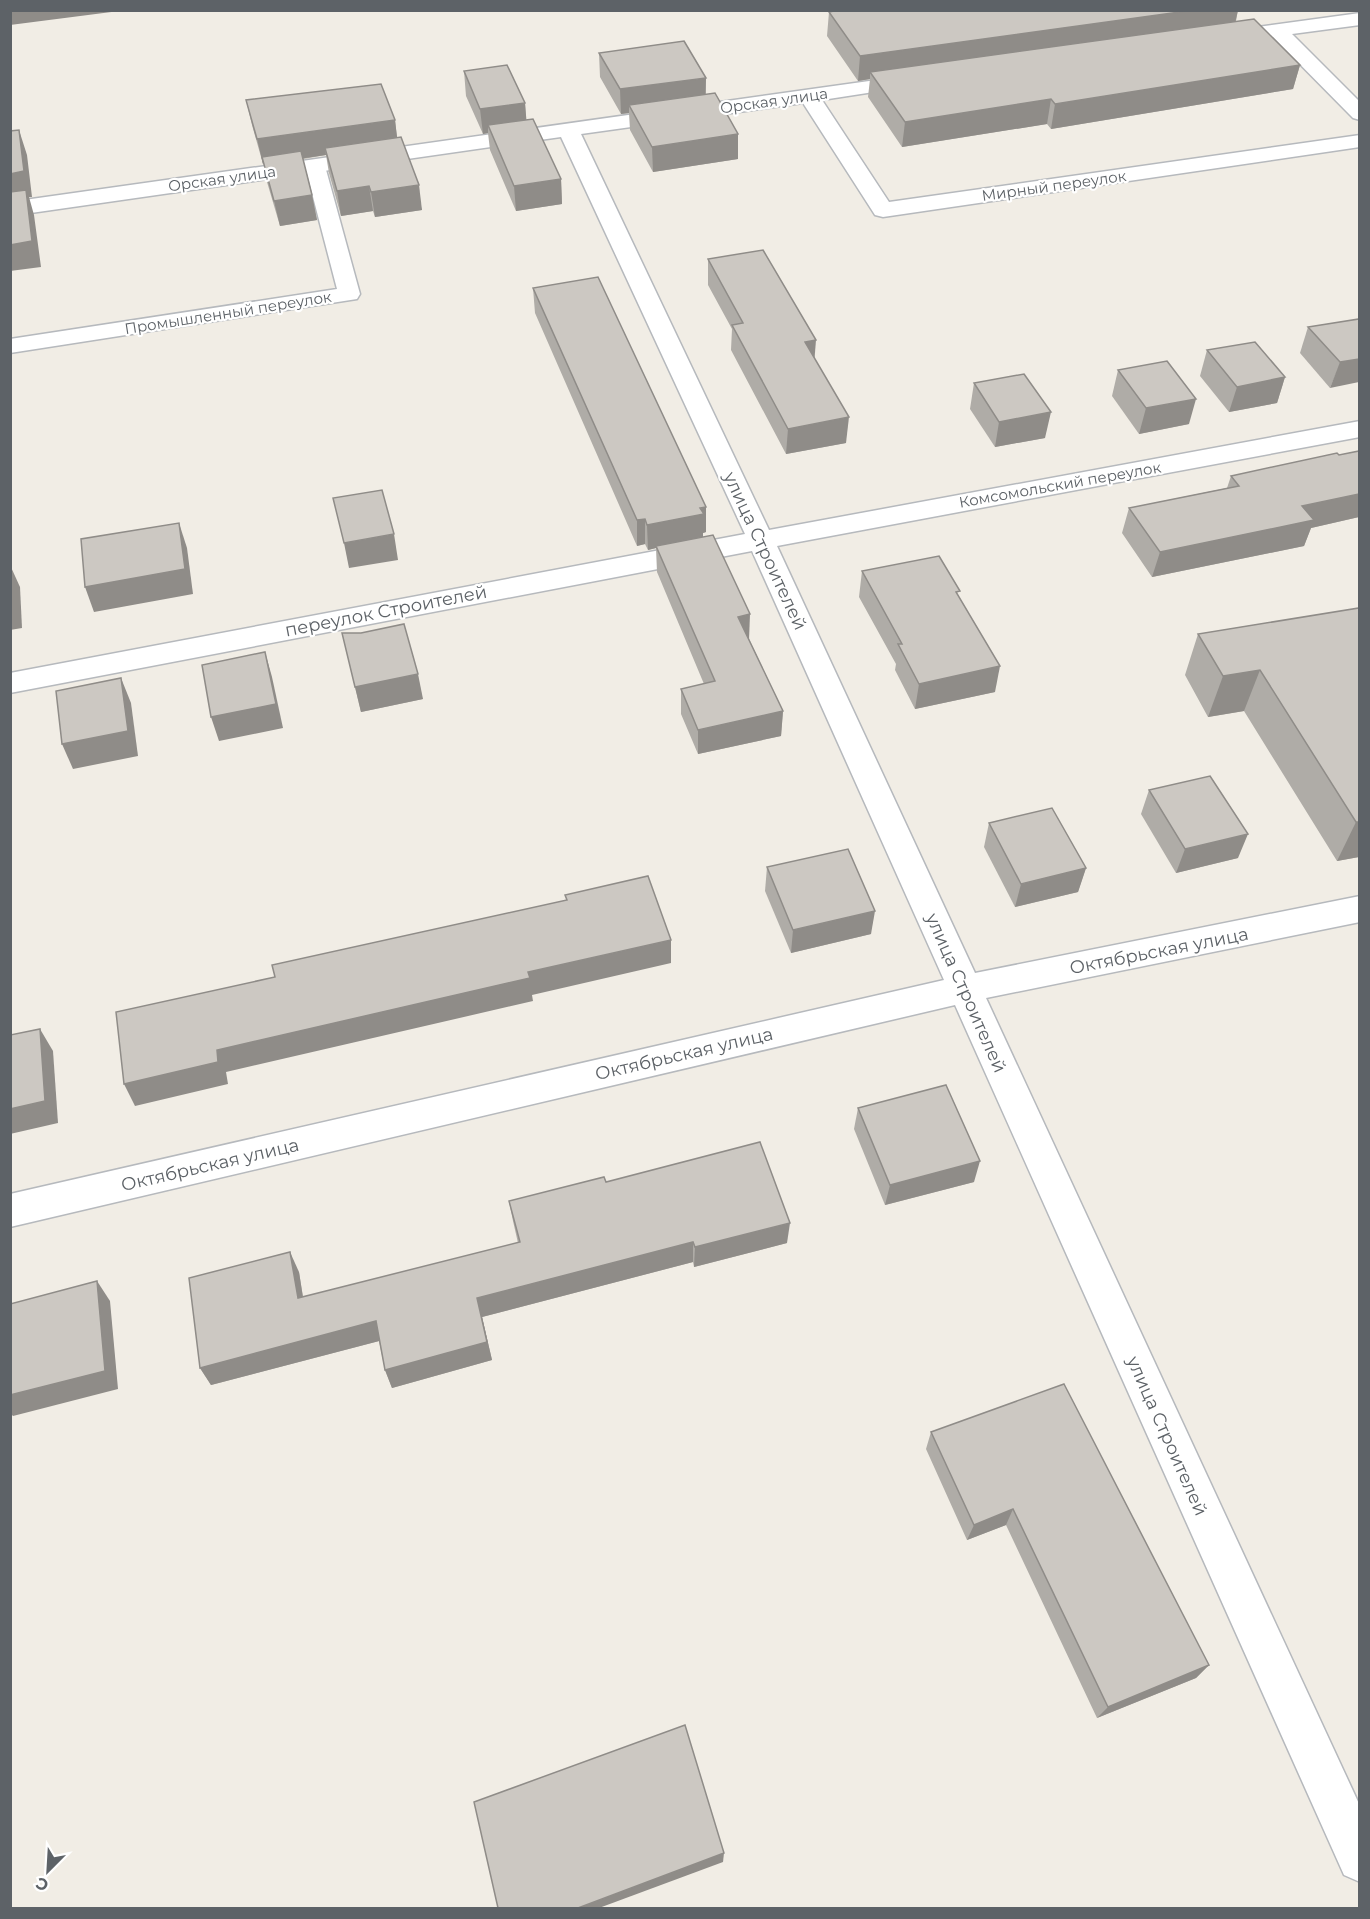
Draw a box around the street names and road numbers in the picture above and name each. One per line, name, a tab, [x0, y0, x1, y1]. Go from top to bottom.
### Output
street label: Орская улица	[719, 84, 829, 117]
street label: Орская улица	[167, 162, 277, 195]
street label: Мирный переулок	[980, 166, 1128, 205]
street label: Промышленный переулок	[123, 287, 333, 338]
street label: Комсомольский переулок	[957, 457, 1163, 512]
street label: улица Строителей	[718, 467, 811, 634]
street label: переулок Строителей	[283, 581, 489, 641]
street label: улица Строителей	[921, 909, 1011, 1076]
street label: Октябрьская улица	[1068, 923, 1250, 979]
street label: Октябрьская улица	[593, 1023, 775, 1085]
street label: Октябрьская улица	[119, 1134, 301, 1196]
street label: улица Строителей	[1122, 1352, 1212, 1519]

